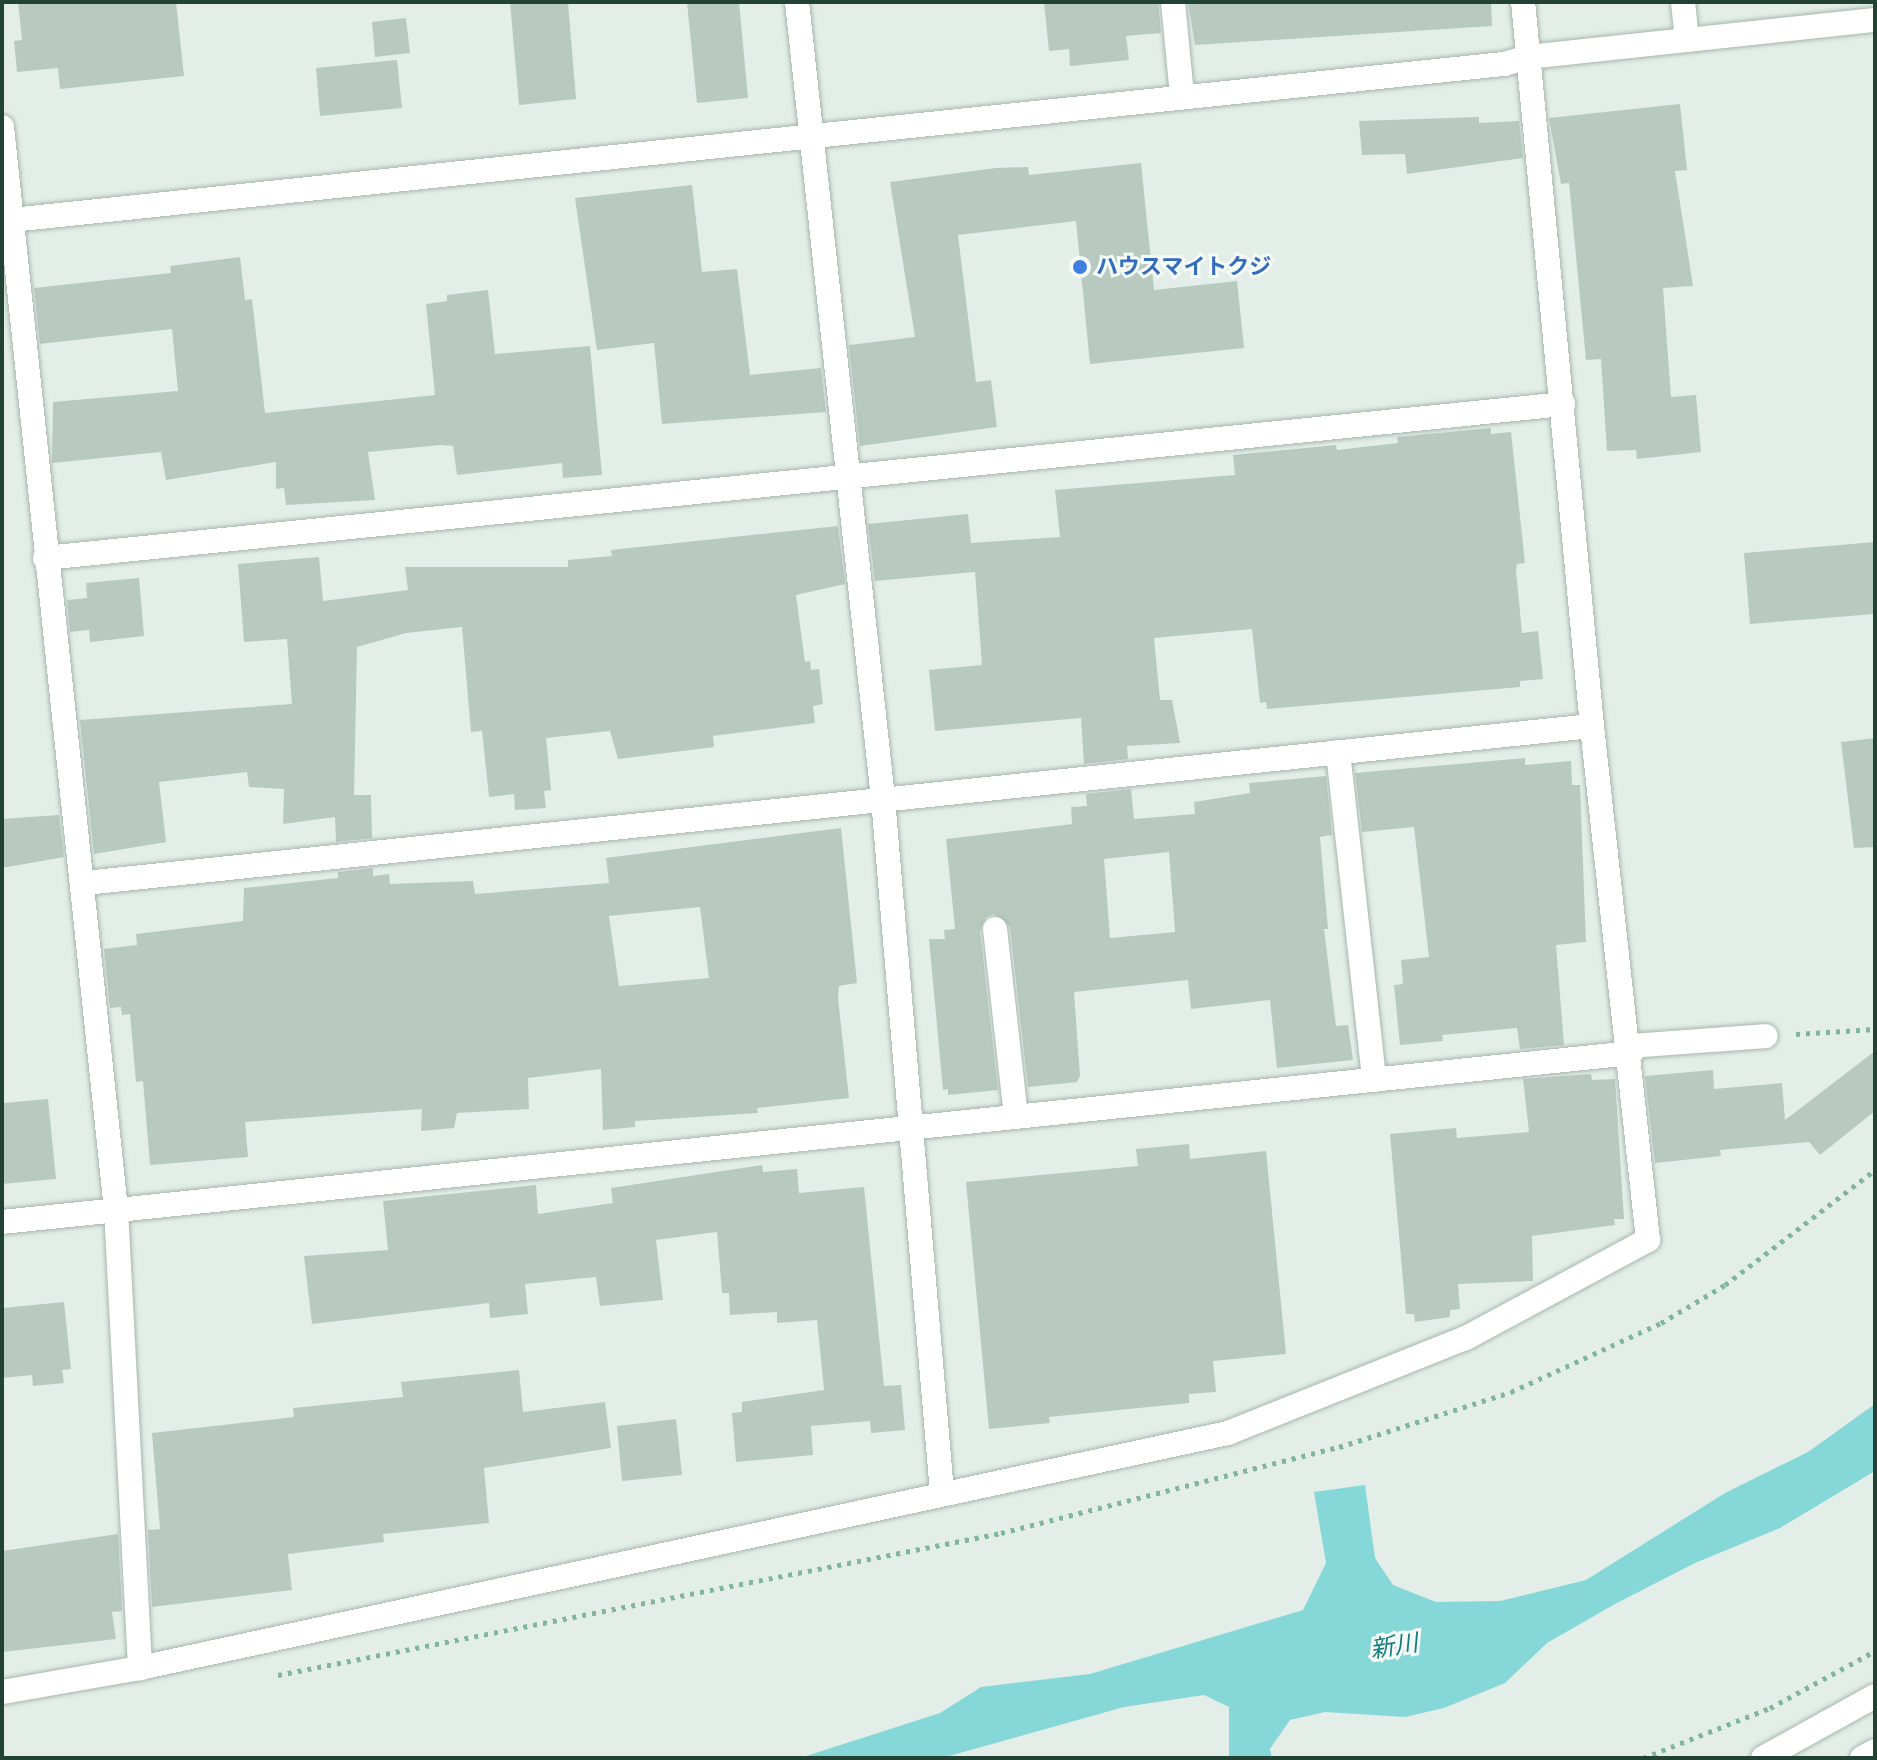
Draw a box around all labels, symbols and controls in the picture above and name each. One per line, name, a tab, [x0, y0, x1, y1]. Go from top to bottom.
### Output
place label: ハウスマイトクジ	[1096, 254, 1272, 280]
marker: ハウスマイトクジ	[1071, 258, 1089, 276]
water label: 新川	[1368, 1628, 1420, 1664]

